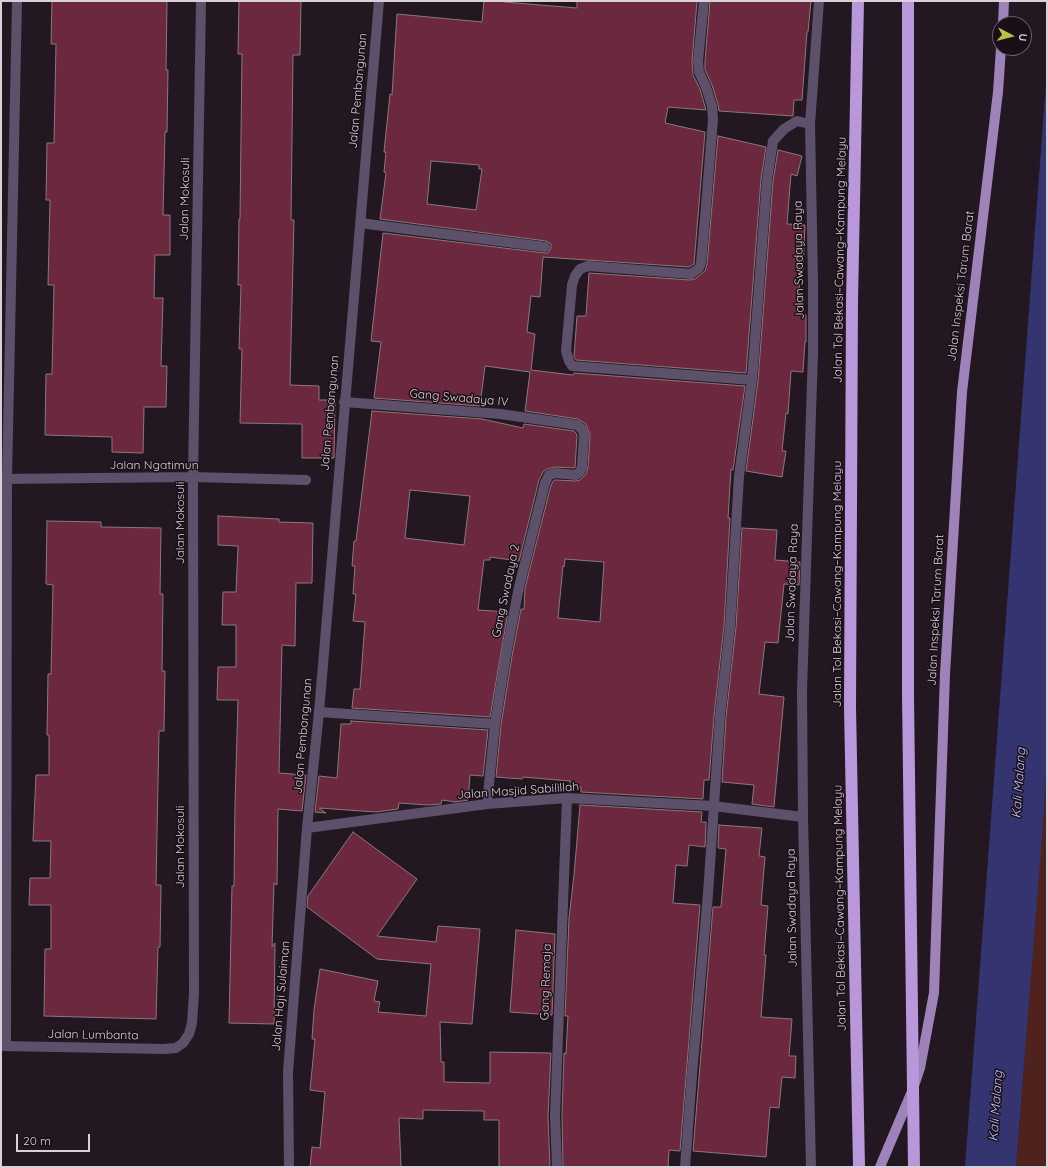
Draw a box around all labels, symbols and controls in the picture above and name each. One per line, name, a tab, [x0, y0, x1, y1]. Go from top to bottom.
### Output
north arrow	[992, 16, 1032, 56]
street label: Jalan Pembangunan	[346, 33, 370, 149]
text: U	[1015, 33, 1030, 42]
street label: Jalan Tol Bekasi–Cawang–Kampung Melayu	[831, 137, 849, 383]
street label: Jalan Mokosuli	[177, 158, 193, 240]
street label: Jalan Swadaya Raya	[791, 200, 807, 320]
street label: Jalan Inspeksi Tarum Barat	[945, 210, 977, 362]
street label: Jalan Pembangunan	[318, 355, 342, 471]
street label: Gang Swadaya IV	[409, 386, 509, 410]
street label: Jalan Ngatimun	[109, 458, 199, 472]
street label: Jalan Tol Bekasi–Cawang–Kampung Melayu	[830, 461, 844, 707]
street label: Jalan Mokosuli	[173, 482, 187, 564]
street label: Jalan Swadaya Raya	[783, 523, 801, 643]
street label: Jalan Inspeksi Tarum Barat	[925, 534, 947, 686]
street label: Gang Swadaya 2	[489, 543, 523, 639]
street label: Jalan Pembangunan	[291, 678, 315, 794]
water label: Kali Malang	[1009, 747, 1029, 819]
street label: Jalan Masjid Sabilillah	[456, 780, 580, 802]
street label: Jalan Tol Bekasi–Cawang–Kampung Melayu	[831, 785, 849, 1031]
street label: Jalan Mokosuli	[173, 806, 187, 888]
street label: Jalan Swadaya Raya	[784, 848, 800, 968]
street label: Jalan Haji Sulaiman	[269, 940, 293, 1052]
street label: Gang Remaja	[537, 943, 555, 1021]
street label: Jalan Lumbanta	[47, 1027, 139, 1043]
water label: Kali Malang	[986, 1070, 1006, 1142]
scale bar	[18, 1126, 92, 1152]
text: 20 m	[23, 1133, 51, 1148]

